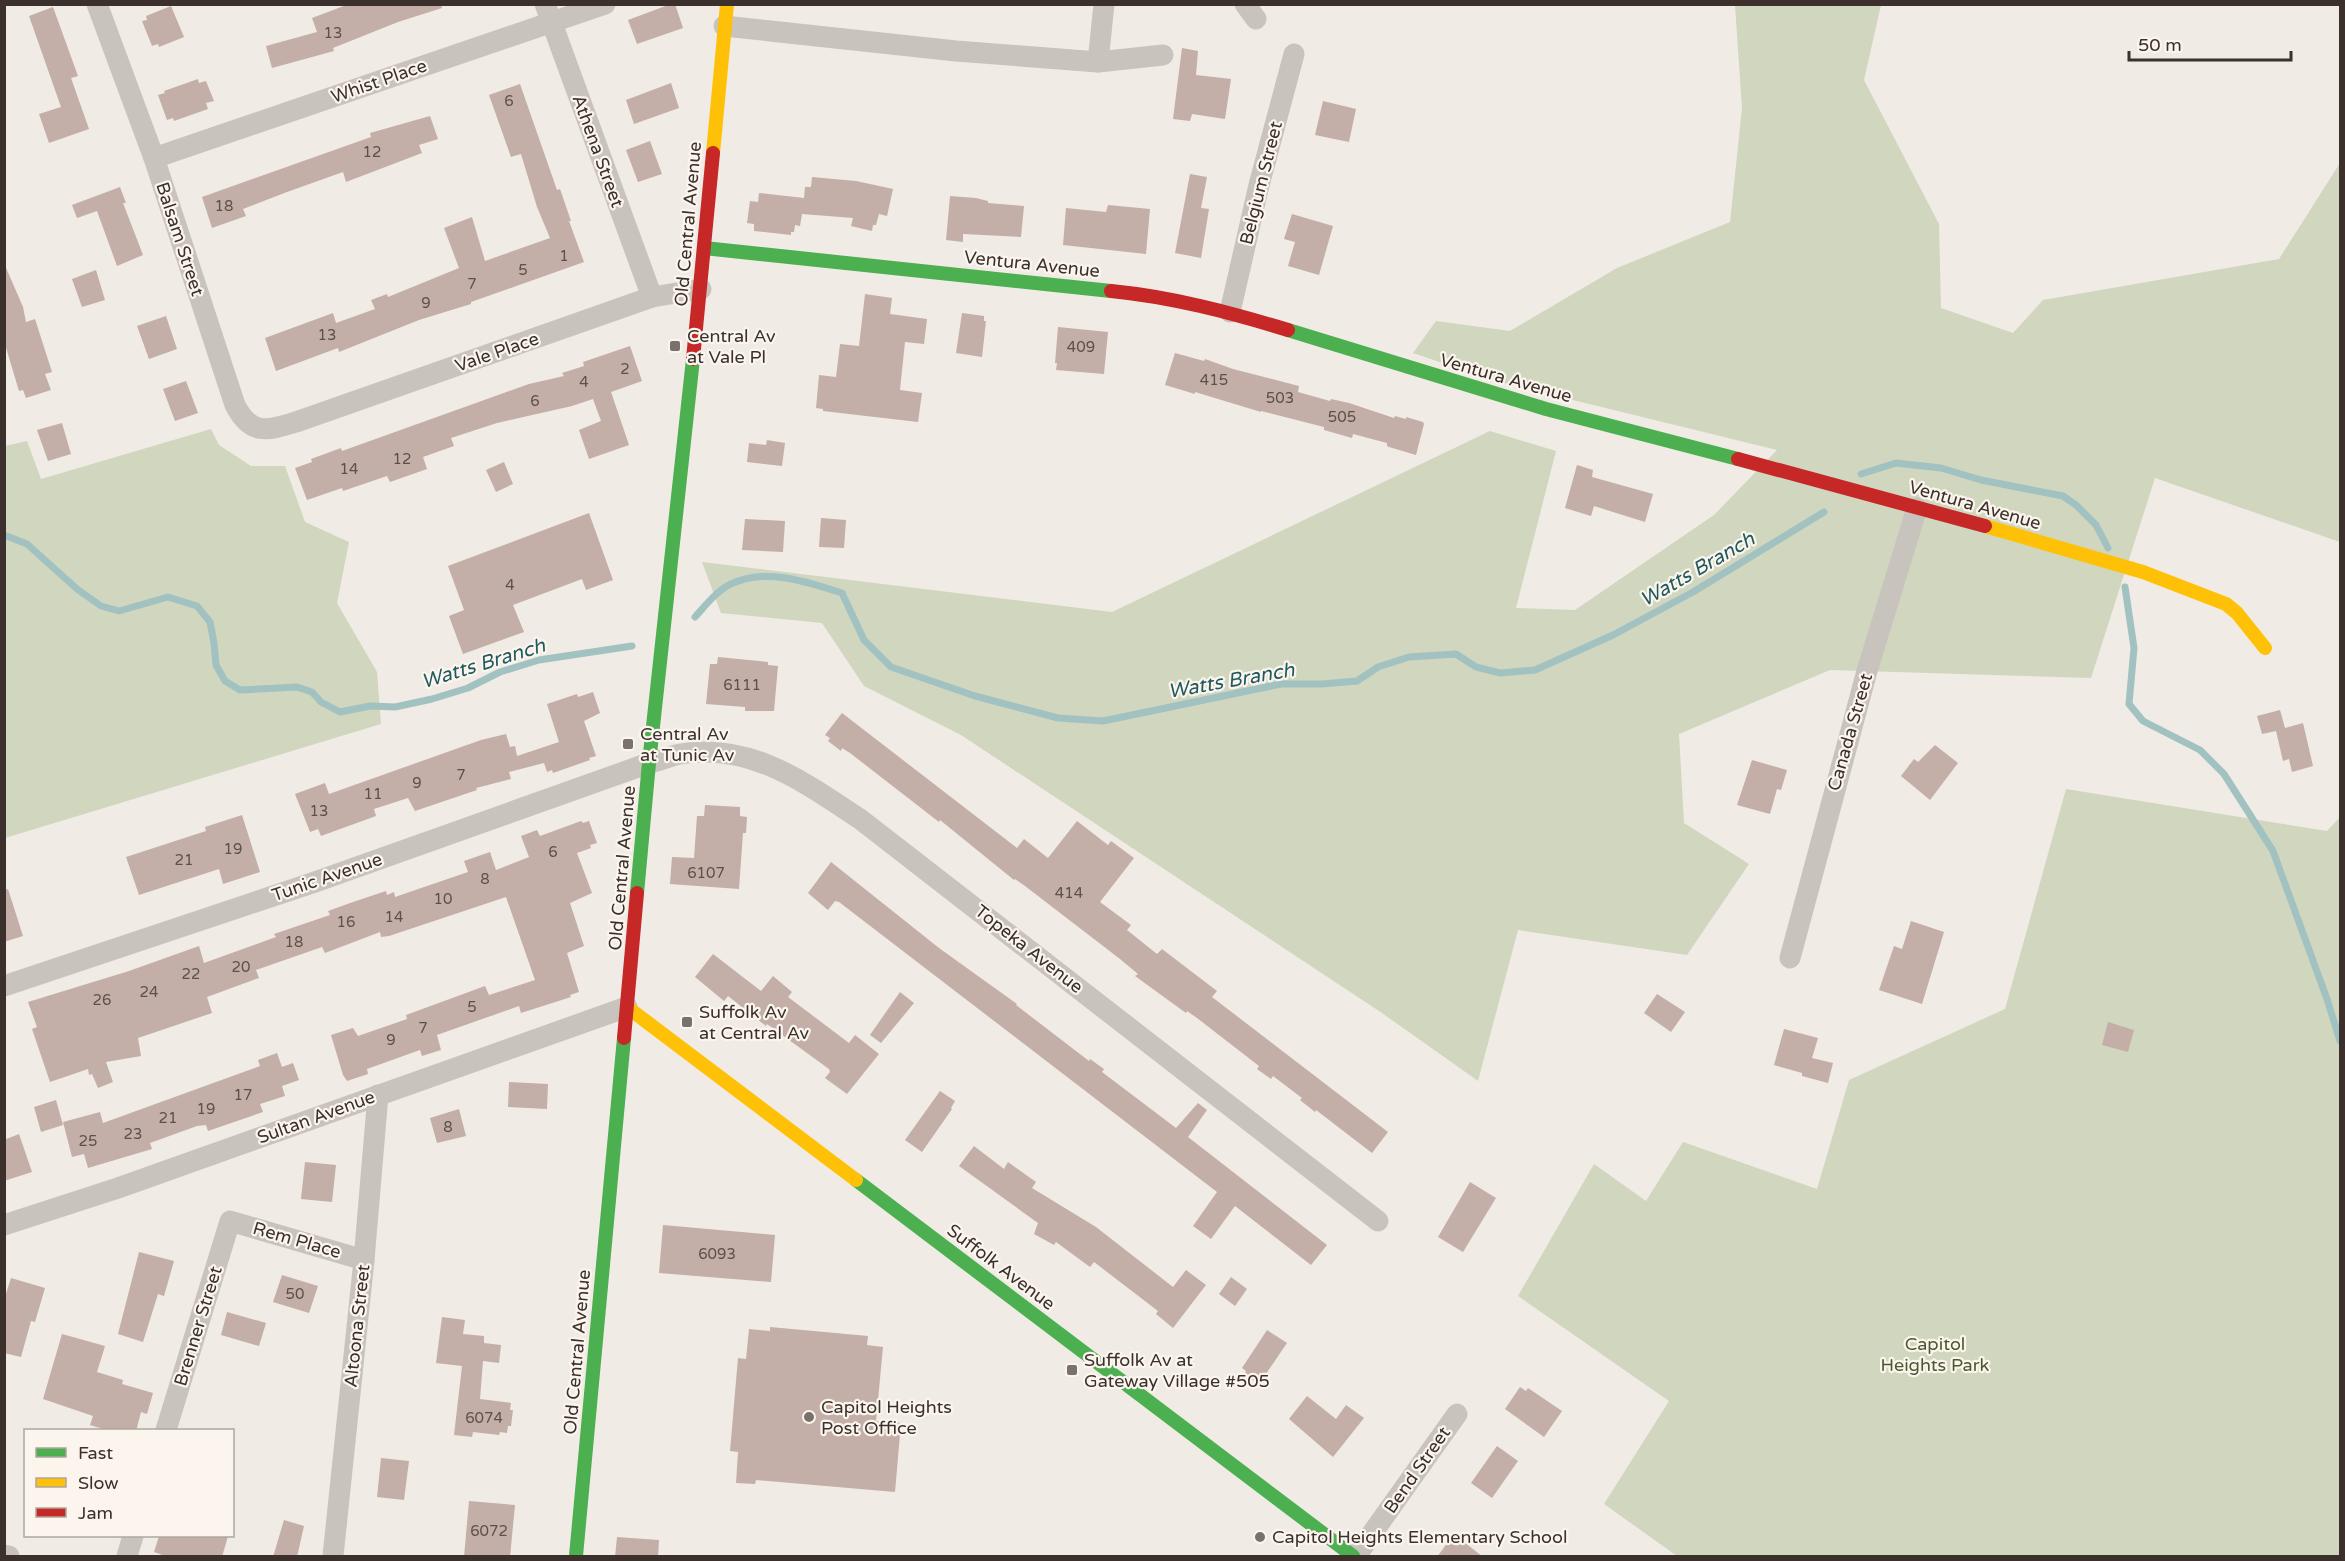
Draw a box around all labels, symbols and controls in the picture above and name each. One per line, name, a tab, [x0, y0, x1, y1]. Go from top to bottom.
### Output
house number: 13	[324, 24, 342, 42]
scale bar	[2129, 24, 2291, 62]
text: 50 m	[2138, 34, 2182, 56]
street label: Whist Place	[328, 54, 430, 108]
house number: 6	[504, 92, 514, 110]
street label: Athena Street	[567, 92, 629, 210]
street label: Belgium Street	[1235, 119, 1287, 247]
street label: Old Central Avenue	[670, 141, 706, 307]
house number: 12	[363, 143, 381, 161]
street label: Balsam Street	[151, 179, 209, 299]
house number: 18	[215, 197, 233, 215]
street label: Ventura Avenue	[963, 246, 1101, 282]
house number: 1	[559, 247, 569, 265]
house number: 5	[518, 261, 528, 279]
house number: 7	[467, 275, 477, 293]
house number: 9	[421, 294, 431, 312]
place label: Central Av at Vale Pl	[687, 325, 776, 368]
house number: 13	[318, 326, 336, 344]
street label: Vale Place	[452, 327, 542, 377]
house number: 409	[1067, 338, 1095, 356]
marker: Central Av at Vale Pl	[668, 339, 682, 353]
street label: Ventura Avenue	[1437, 349, 1575, 407]
house number: 2	[620, 360, 630, 378]
house number: 415	[1200, 371, 1228, 389]
house number: 4	[579, 373, 589, 391]
house number: 503	[1266, 389, 1294, 407]
house number: 6	[530, 392, 540, 410]
house number: 505	[1328, 408, 1356, 426]
house number: 12	[393, 450, 411, 468]
house number: 14	[340, 460, 358, 478]
street label: Ventura Avenue	[1906, 476, 2044, 534]
water label: Watts Branch	[1636, 527, 1760, 612]
house number: 4	[505, 576, 515, 594]
water label: Watts Branch	[419, 634, 549, 694]
water label: Watts Branch	[1166, 658, 1297, 704]
street label: Canada Street	[1823, 671, 1877, 793]
house number: 6111	[723, 676, 761, 694]
place label: Central Av at Tunic Av	[640, 723, 735, 766]
marker: Central Av at Tunic Av	[621, 737, 635, 751]
house number: 7	[456, 766, 466, 784]
house number: 9	[412, 774, 422, 792]
house number: 11	[364, 785, 382, 803]
street label: Old Central Avenue	[604, 785, 640, 951]
house number: 13	[310, 802, 328, 820]
house number: 19	[224, 840, 242, 858]
house number: 6	[548, 843, 558, 861]
street label: Tunic Avenue	[269, 848, 385, 906]
house number: 21	[175, 851, 193, 869]
house number: 6107	[687, 864, 725, 882]
house number: 8	[480, 870, 490, 888]
house number: 414	[1055, 884, 1083, 902]
house number: 10	[434, 890, 452, 908]
street label: Topeka Avenue	[971, 900, 1087, 998]
house number: 14	[385, 908, 403, 926]
house number: 16	[337, 913, 355, 931]
house number: 18	[285, 933, 303, 951]
house number: 20	[232, 958, 250, 976]
house number: 22	[182, 965, 200, 983]
house number: 24	[140, 983, 158, 1001]
house number: 26	[93, 991, 111, 1009]
house number: 5	[467, 998, 477, 1016]
place label: Suffolk Av at Central Av	[699, 1001, 809, 1044]
marker: Suffolk Av at Central Av	[680, 1015, 694, 1029]
house number: 7	[418, 1019, 428, 1037]
house number: 9	[386, 1031, 396, 1049]
house number: 17	[234, 1086, 252, 1104]
street label: Sultan Avenue	[254, 1086, 378, 1148]
house number: 19	[197, 1100, 215, 1118]
house number: 21	[159, 1109, 177, 1127]
house number: 8	[443, 1118, 453, 1136]
house number: 23	[124, 1125, 142, 1143]
house number: 25	[79, 1132, 97, 1150]
street label: Rem Place	[250, 1217, 344, 1263]
street label: Suffolk Avenue	[943, 1219, 1059, 1315]
house number: 6093	[698, 1245, 736, 1263]
street label: Brenner Street	[169, 1263, 227, 1389]
street label: Altoona Street	[340, 1263, 374, 1389]
street label: Old Central Avenue	[559, 1269, 595, 1435]
house number: 50	[286, 1285, 304, 1303]
park label: Capitol Heights Park	[1881, 1333, 1990, 1376]
place label: Suffolk Av at Gateway Village #505	[1084, 1349, 1270, 1392]
marker: Suffolk Av at Gateway Village #505	[1065, 1363, 1079, 1377]
place label: Capitol Heights Post Office	[821, 1396, 952, 1439]
house number: 6074	[465, 1409, 503, 1427]
marker: Capitol Heights Post Office	[802, 1410, 816, 1424]
street label: Bend Street	[1379, 1422, 1455, 1518]
legend	[24, 1429, 234, 1537]
text: Fast	[78, 1442, 113, 1464]
text: Slow	[78, 1472, 119, 1494]
text: Jam	[78, 1502, 113, 1524]
house number: 6072	[470, 1522, 508, 1540]
place label: Capitol Heights Elementary School	[1272, 1526, 1568, 1548]
marker: Capitol Heights Elementary School	[1253, 1530, 1267, 1544]

